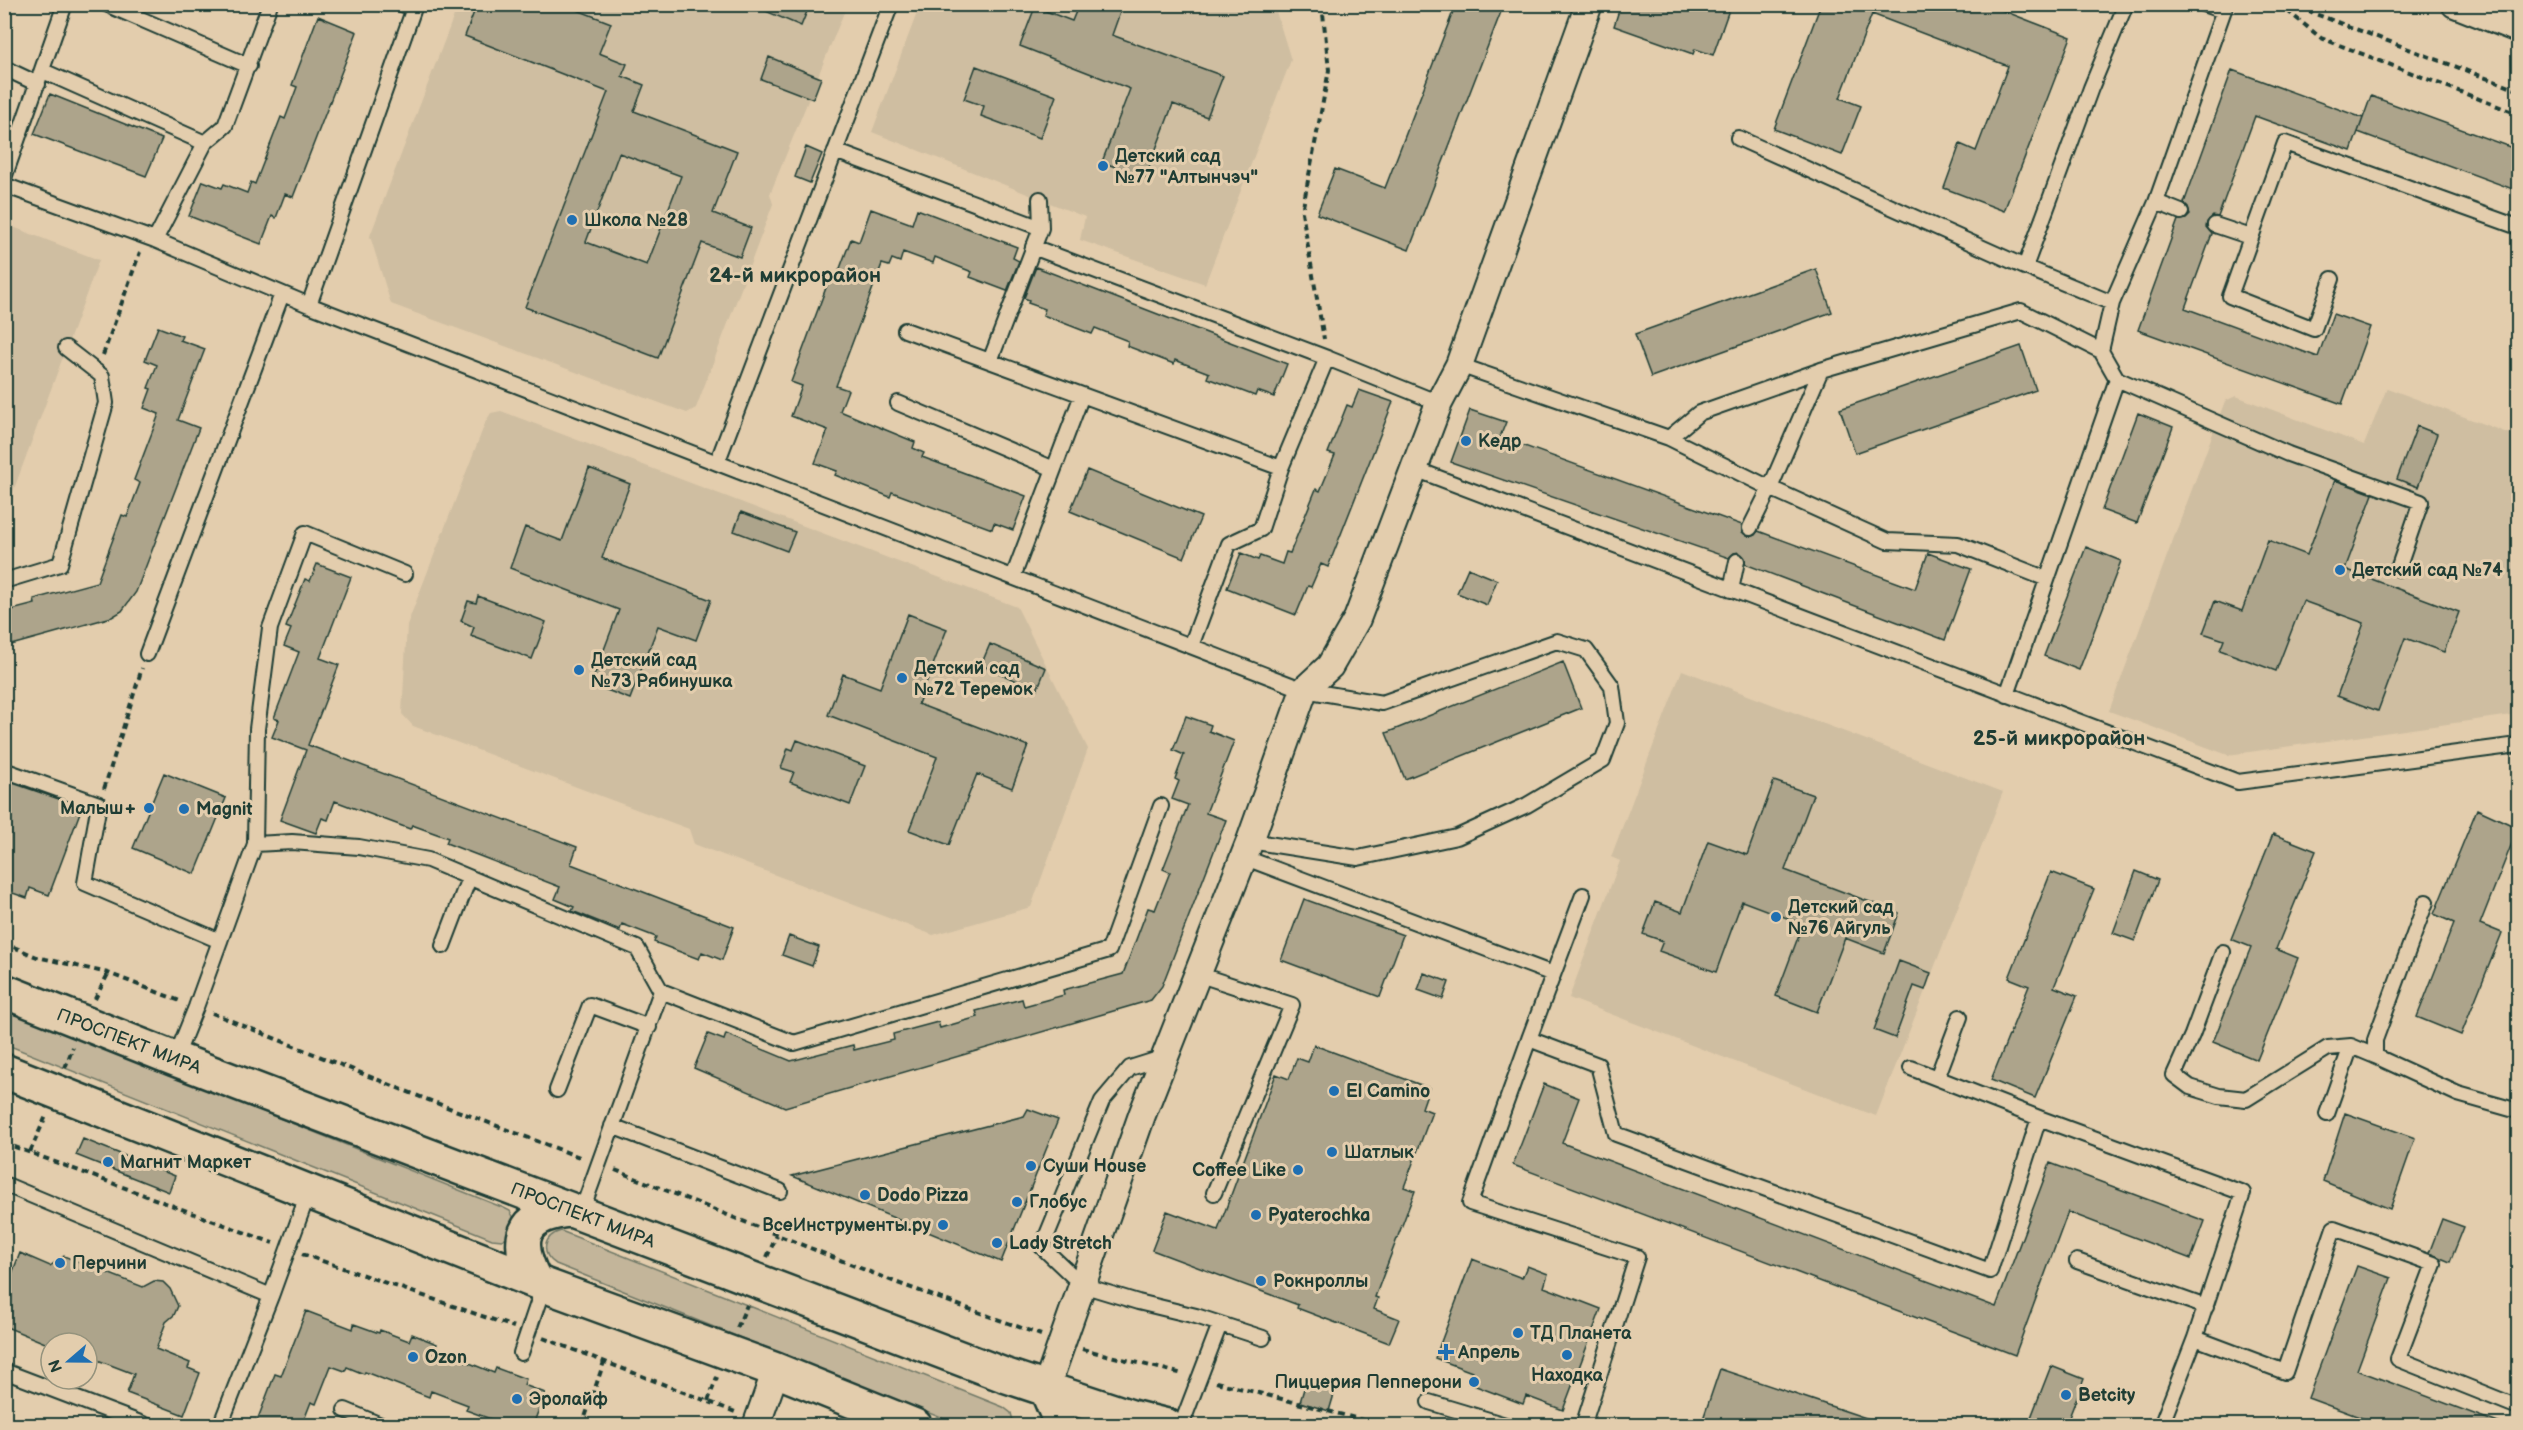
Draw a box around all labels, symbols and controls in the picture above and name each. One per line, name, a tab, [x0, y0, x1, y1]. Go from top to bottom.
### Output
place label: Детский сад №77 "Алтынчэч"	[1115, 146, 1258, 188]
marker: Детский сад №77 "Алтынчэч"	[1096, 159, 1110, 173]
place label: Школа №28	[584, 210, 688, 231]
marker: Школа №28	[565, 213, 579, 227]
district label: 24-й микрорайон	[709, 263, 881, 288]
place label: Кедр	[1478, 431, 1522, 452]
marker: Кедр	[1459, 434, 1473, 448]
place label: Детский сад №74	[2352, 560, 2503, 581]
marker: Детский сад №74	[2333, 563, 2347, 577]
place label: Детский сад №73 Рябинушка	[591, 650, 733, 692]
place label: Детский сад №72 Теремок	[914, 658, 1033, 700]
marker: Детский сад №73 Рябинушка	[572, 663, 586, 677]
marker: Детский сад №72 Теремок	[895, 671, 909, 685]
district label: 25-й микрорайон	[1973, 726, 2145, 751]
place label: Малыш+	[60, 798, 137, 819]
place label: Magnit	[196, 799, 253, 820]
marker: Малыш+	[142, 801, 156, 815]
marker: Magnit	[177, 802, 191, 816]
place label: Детский сад №76 Айгуль	[1788, 897, 1894, 939]
marker: Детский сад №76 Айгуль	[1769, 910, 1783, 924]
street label: ПРОСПЕКТ МИРА	[54, 1004, 204, 1079]
place label: El Camino	[1346, 1081, 1430, 1102]
marker: El Camino	[1327, 1084, 1341, 1098]
place label: Шатлык	[1344, 1142, 1414, 1163]
marker: Шатлык	[1325, 1145, 1339, 1159]
place label: Магнит Маркет	[120, 1152, 252, 1173]
marker: Магнит Маркет	[101, 1155, 115, 1169]
place label: Суши House	[1043, 1156, 1146, 1177]
marker: Суши House	[1024, 1159, 1038, 1173]
place label: Coffee Like	[1192, 1160, 1286, 1181]
marker: Coffee Like	[1291, 1163, 1305, 1177]
street label: ПРОСПЕКТ МИРА	[508, 1178, 658, 1253]
place label: Dodo Pizza	[877, 1185, 969, 1206]
marker: Dodo Pizza	[858, 1188, 872, 1202]
place label: Глобус	[1029, 1192, 1087, 1213]
marker: Глобус	[1010, 1195, 1024, 1209]
place label: Pyaterochka	[1268, 1205, 1370, 1226]
marker: Pyaterochka	[1249, 1208, 1263, 1222]
place label: ВсеИнструменты.ру	[762, 1215, 931, 1236]
marker: ВсеИнструменты.ру	[936, 1218, 950, 1232]
place label: Lady Stretch	[1009, 1233, 1112, 1254]
marker: Lady Stretch	[990, 1236, 1004, 1250]
place label: Перчини	[72, 1253, 147, 1274]
marker: Перчини	[53, 1256, 67, 1270]
place label: Рокнроллы	[1273, 1271, 1368, 1292]
marker: Рокнроллы	[1254, 1274, 1268, 1288]
place label: ТД Планета	[1530, 1323, 1632, 1344]
marker: ТД Планета	[1511, 1326, 1525, 1340]
north arrow	[39, 1331, 99, 1391]
place label: Апрель	[1457, 1342, 1521, 1363]
marker: Апрель	[1439, 1345, 1453, 1359]
place label: Ozon	[425, 1347, 467, 1368]
marker: Находка	[1560, 1348, 1574, 1362]
marker: Ozon	[406, 1350, 420, 1364]
text: N	[45, 1357, 67, 1375]
place label: Находка	[1531, 1365, 1604, 1386]
place label: Пиццерия Пепперони	[1274, 1372, 1462, 1393]
marker: Пиццерия Пепперони	[1467, 1375, 1481, 1389]
place label: Betcity	[2078, 1385, 2136, 1406]
marker: Betcity	[2059, 1388, 2073, 1402]
place label: Эролайф	[529, 1389, 608, 1410]
marker: Эролайф	[510, 1392, 524, 1406]

